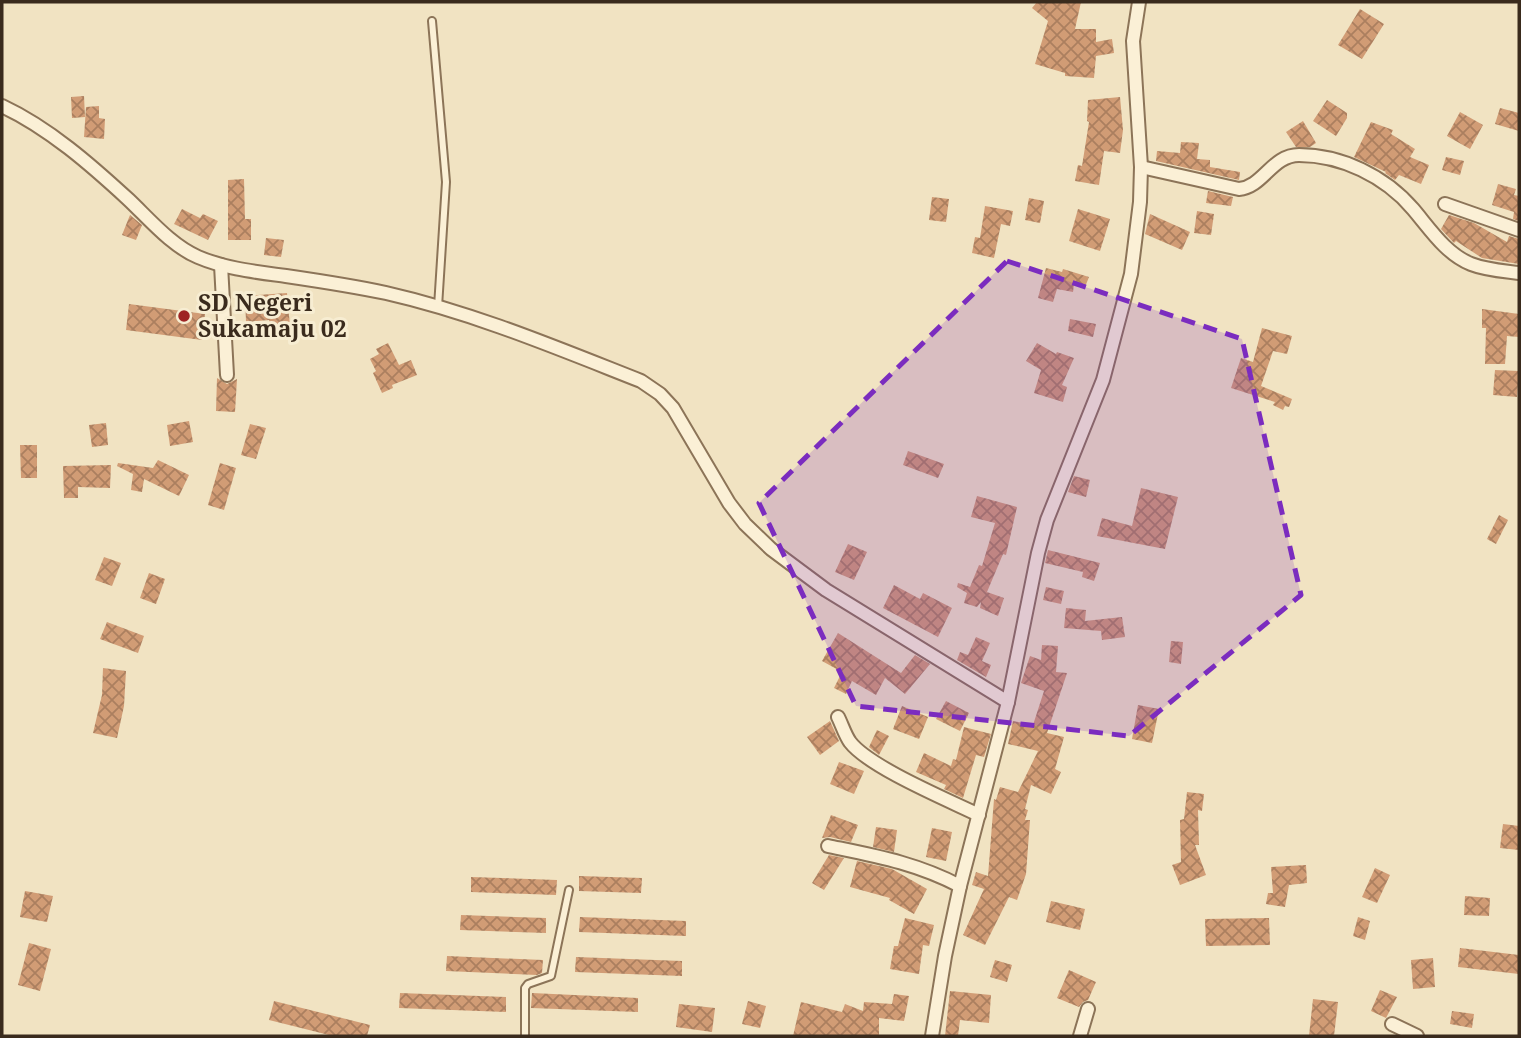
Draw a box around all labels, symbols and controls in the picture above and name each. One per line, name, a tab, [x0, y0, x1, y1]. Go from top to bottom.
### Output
place label: SD Negeri Sukamaju 02	[198, 286, 347, 344]
marker: SD Negeri Sukamaju 02	[176, 308, 192, 324]

